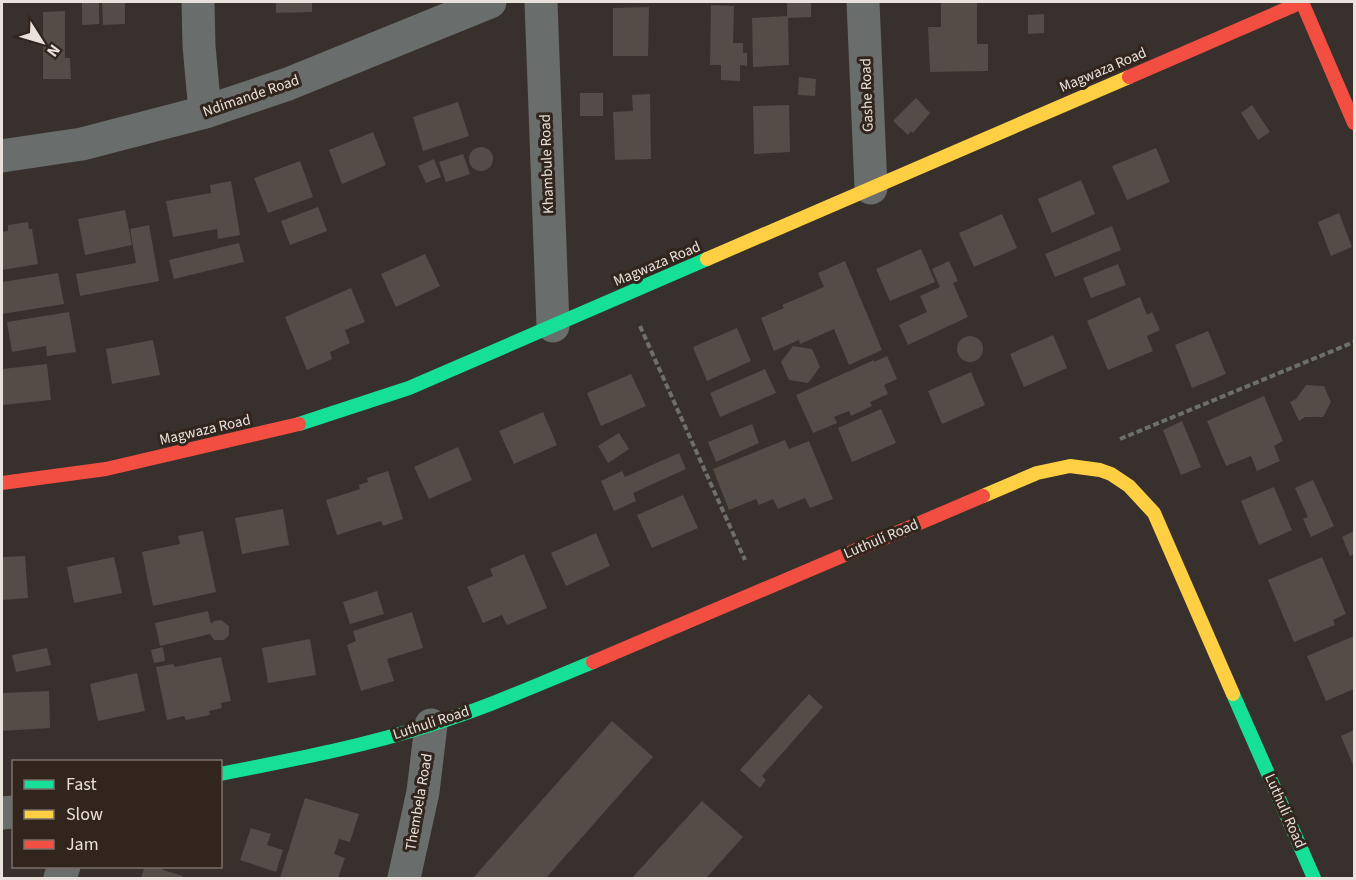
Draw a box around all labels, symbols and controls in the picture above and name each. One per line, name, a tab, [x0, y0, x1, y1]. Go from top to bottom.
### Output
north arrow	[12, 12, 72, 72]
text: N	[41, 40, 65, 61]
street label: Magwaza Road	[1056, 42, 1150, 98]
street label: Gashe Road	[855, 58, 879, 132]
street label: Ndimande Road	[200, 70, 302, 122]
street label: Khambule Road	[535, 114, 559, 214]
street label: Magwaza Road	[610, 236, 704, 292]
street label: Magwaza Road	[157, 409, 253, 451]
street label: Luthuli Road	[840, 514, 922, 564]
street label: Luthuli Road	[390, 701, 472, 745]
street label: Thembela Road	[400, 752, 438, 852]
legend	[12, 760, 222, 868]
street label: Luthuli Road	[1259, 770, 1311, 852]
text: Fast	[66, 772, 97, 797]
text: Slow	[66, 802, 103, 827]
text: Jam	[66, 832, 99, 857]

